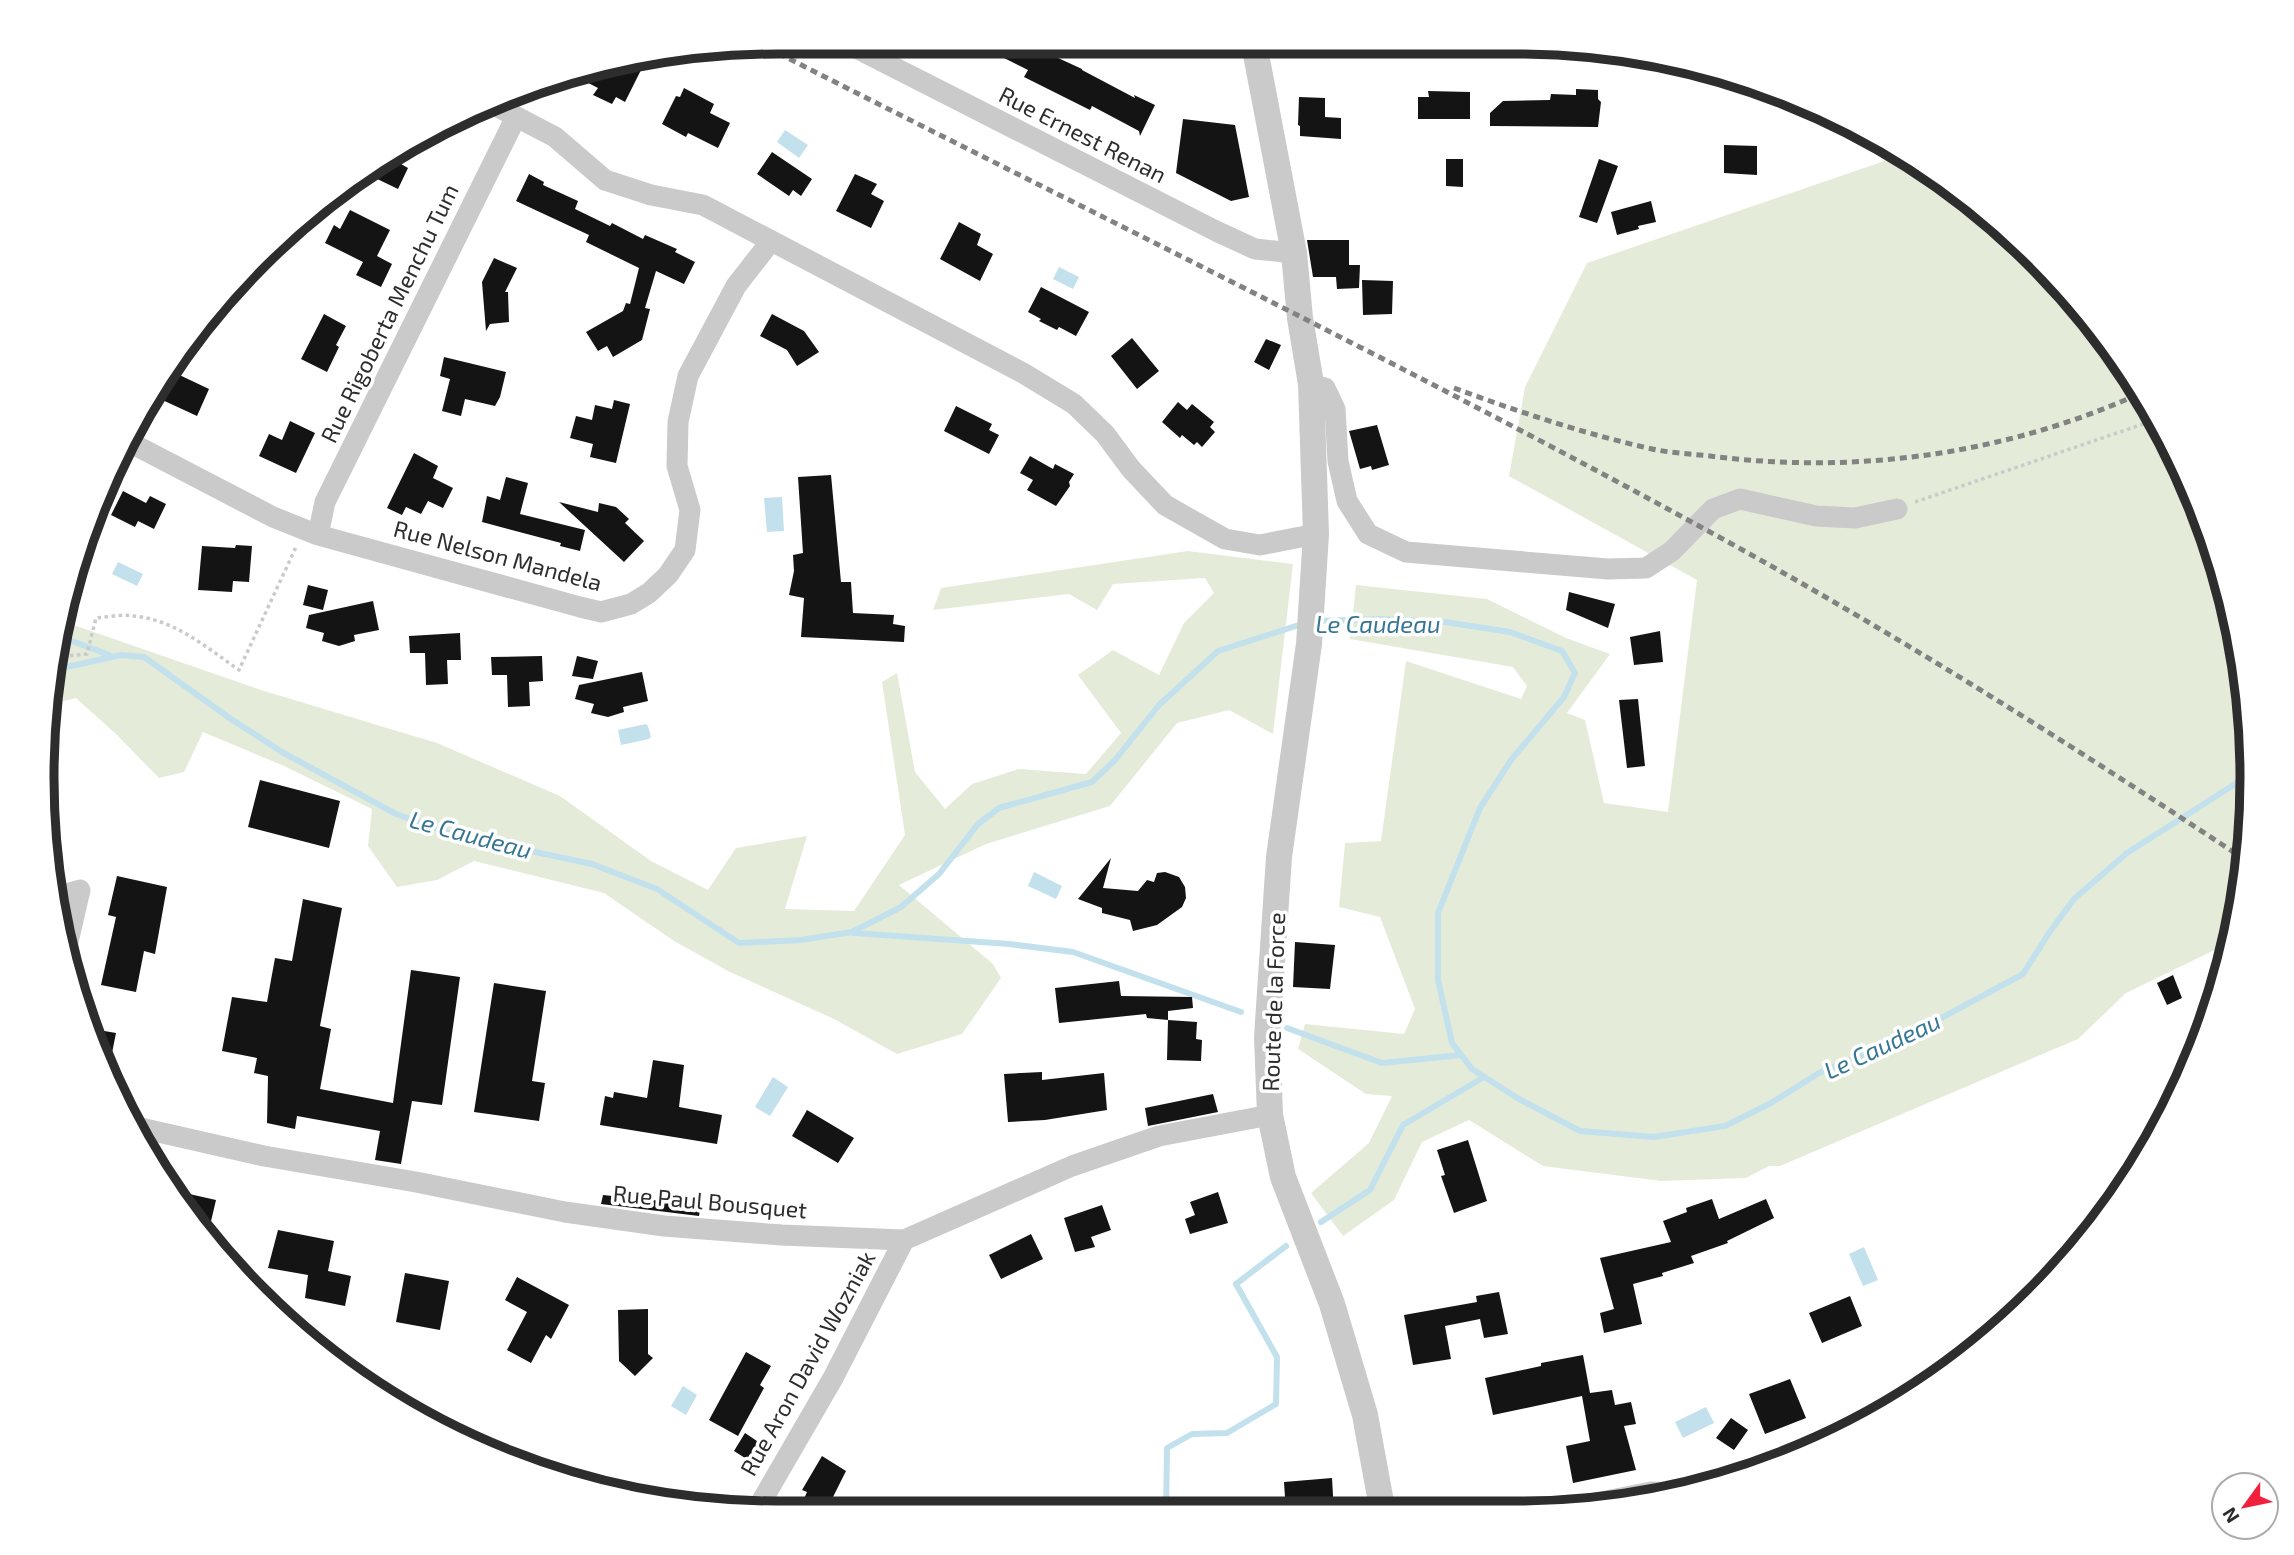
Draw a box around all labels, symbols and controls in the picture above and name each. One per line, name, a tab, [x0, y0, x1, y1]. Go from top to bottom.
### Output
street label: Rue Ernest Renan	[995, 80, 1171, 188]
street label: Rue Rigoberta Menchu Tum	[314, 179, 464, 447]
street label: Rue Nelson Mandela	[391, 514, 605, 596]
water label: Le Caudeau	[1315, 609, 1441, 638]
water label: Le Caudeau	[407, 804, 535, 864]
street label: Route de la Force	[1256, 912, 1290, 1092]
water label: Le Caudeau	[1819, 1005, 1945, 1085]
street label: Rue Paul Bousquet	[612, 1179, 809, 1223]
street label: Rue Aron David Wozniak	[734, 1246, 881, 1480]
north arrow	[2210, 1471, 2280, 1541]
text: N	[2217, 1504, 2244, 1528]

